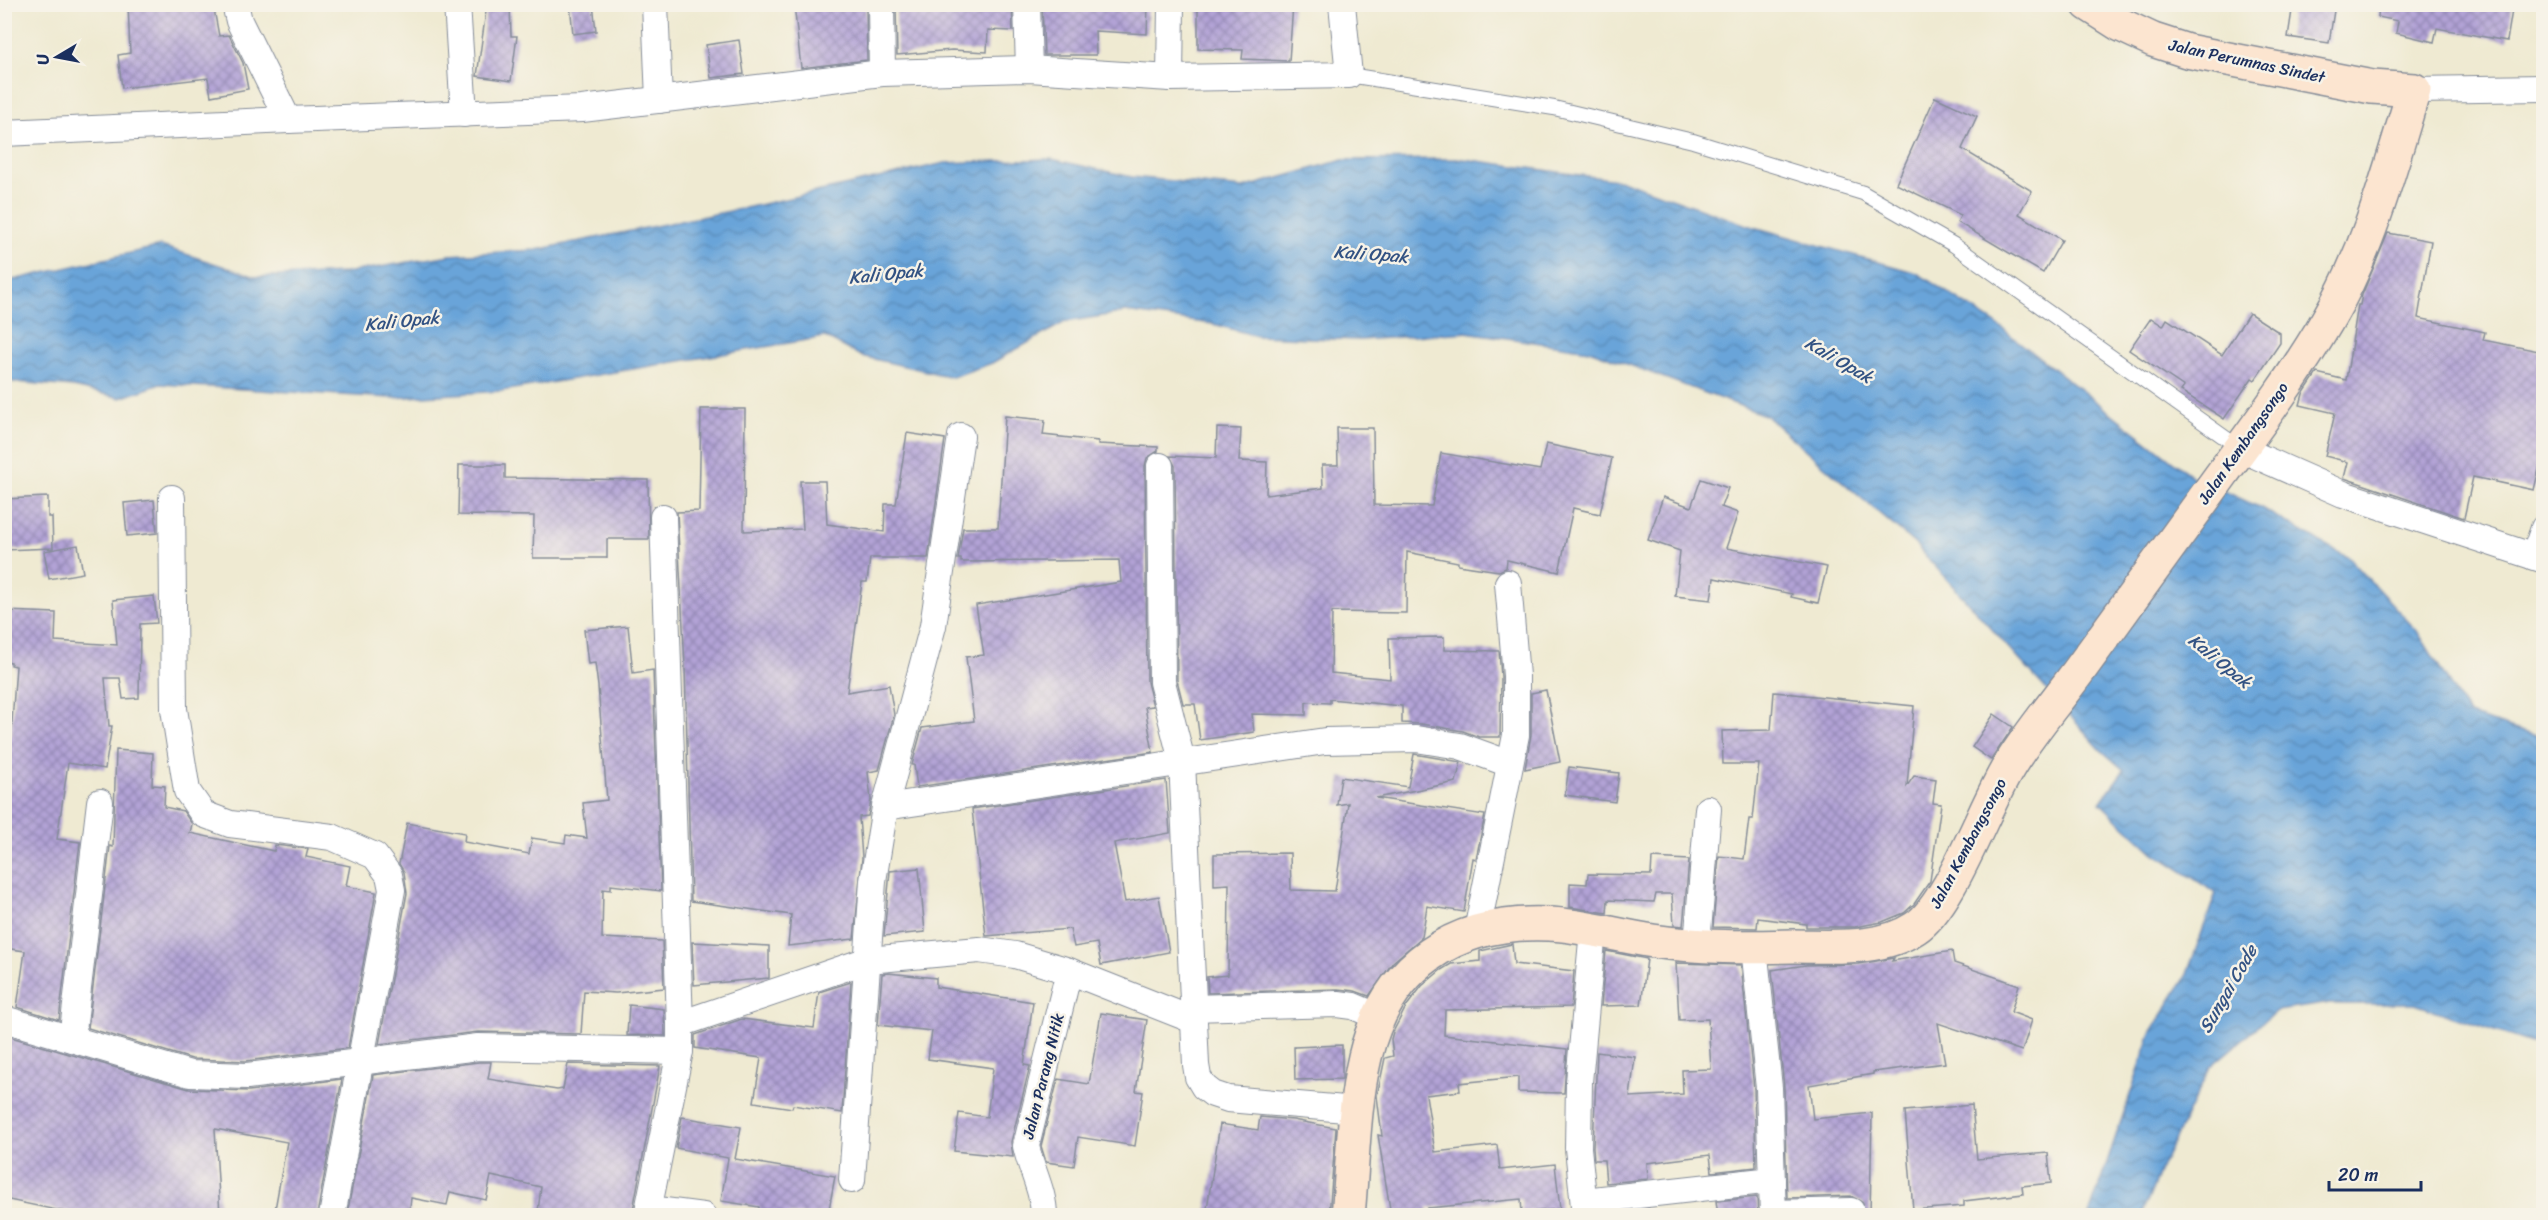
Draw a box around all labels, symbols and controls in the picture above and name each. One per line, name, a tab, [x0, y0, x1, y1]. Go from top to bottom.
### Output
north arrow	[27, 27, 87, 87]
street label: Jalan Perumnas Sindet	[2165, 30, 2328, 92]
text: U	[27, 50, 58, 67]
water label: Kali Opak	[1333, 235, 1411, 273]
water label: Kali Opak	[847, 254, 926, 294]
water label: Kali Opak	[363, 301, 442, 341]
water label: Kali Opak	[1799, 328, 1881, 393]
street label: Jalan Kembangsongo	[2189, 376, 2296, 511]
water label: Kali Opak	[2181, 625, 2260, 698]
street label: Jalan Kembangsongo	[1921, 772, 2015, 914]
water label: Sungai Code	[2190, 937, 2267, 1039]
street label: Jalan Parang Nitik	[1013, 1010, 1073, 1143]
scale bar	[2329, 1154, 2420, 1192]
text: 20 m	[2338, 1159, 2378, 1191]

